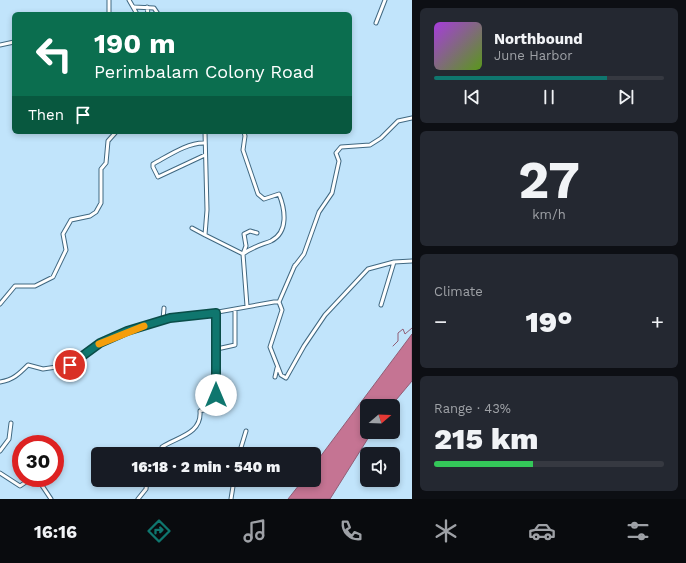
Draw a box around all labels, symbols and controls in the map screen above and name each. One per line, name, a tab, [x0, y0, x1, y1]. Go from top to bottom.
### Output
text: 190 m	[94, 27, 176, 60]
icon: left	[28, 28, 80, 80]
text: Northbound	[494, 30, 583, 48]
text: June Harbor	[494, 48, 573, 63]
text: Perimbalam Colony Road	[94, 61, 314, 82]
icon: previous	[461, 86, 483, 108]
icon: pause	[538, 86, 560, 108]
icon: next	[615, 86, 637, 108]
icon: arrive	[72, 104, 94, 126]
text: Then	[28, 106, 64, 124]
text: 27	[518, 150, 580, 211]
text: km/h	[532, 207, 566, 222]
text: Climate	[434, 284, 483, 299]
text: 19°	[525, 304, 573, 339]
text: −	[434, 309, 447, 334]
text: +	[651, 309, 664, 334]
pin	[53, 348, 87, 382]
icon: arrive	[59, 354, 81, 376]
position arrow	[195, 374, 237, 416]
north arrow	[360, 399, 400, 439]
map controls	[360, 399, 400, 487]
text: Range · 43%	[434, 401, 511, 416]
text: 215 km	[434, 421, 538, 456]
speed limit sign: 30	[12, 435, 64, 487]
button: sound	[360, 447, 400, 487]
text: 16:18 · 2 min · 540 m	[132, 458, 280, 476]
icon: directions	[145, 517, 173, 545]
icon: music	[241, 517, 269, 545]
icon: phone	[337, 517, 365, 545]
icon: climate	[432, 517, 460, 545]
icon: car	[528, 517, 556, 545]
icon: filters	[624, 517, 652, 545]
text: 16:16	[34, 521, 77, 542]

